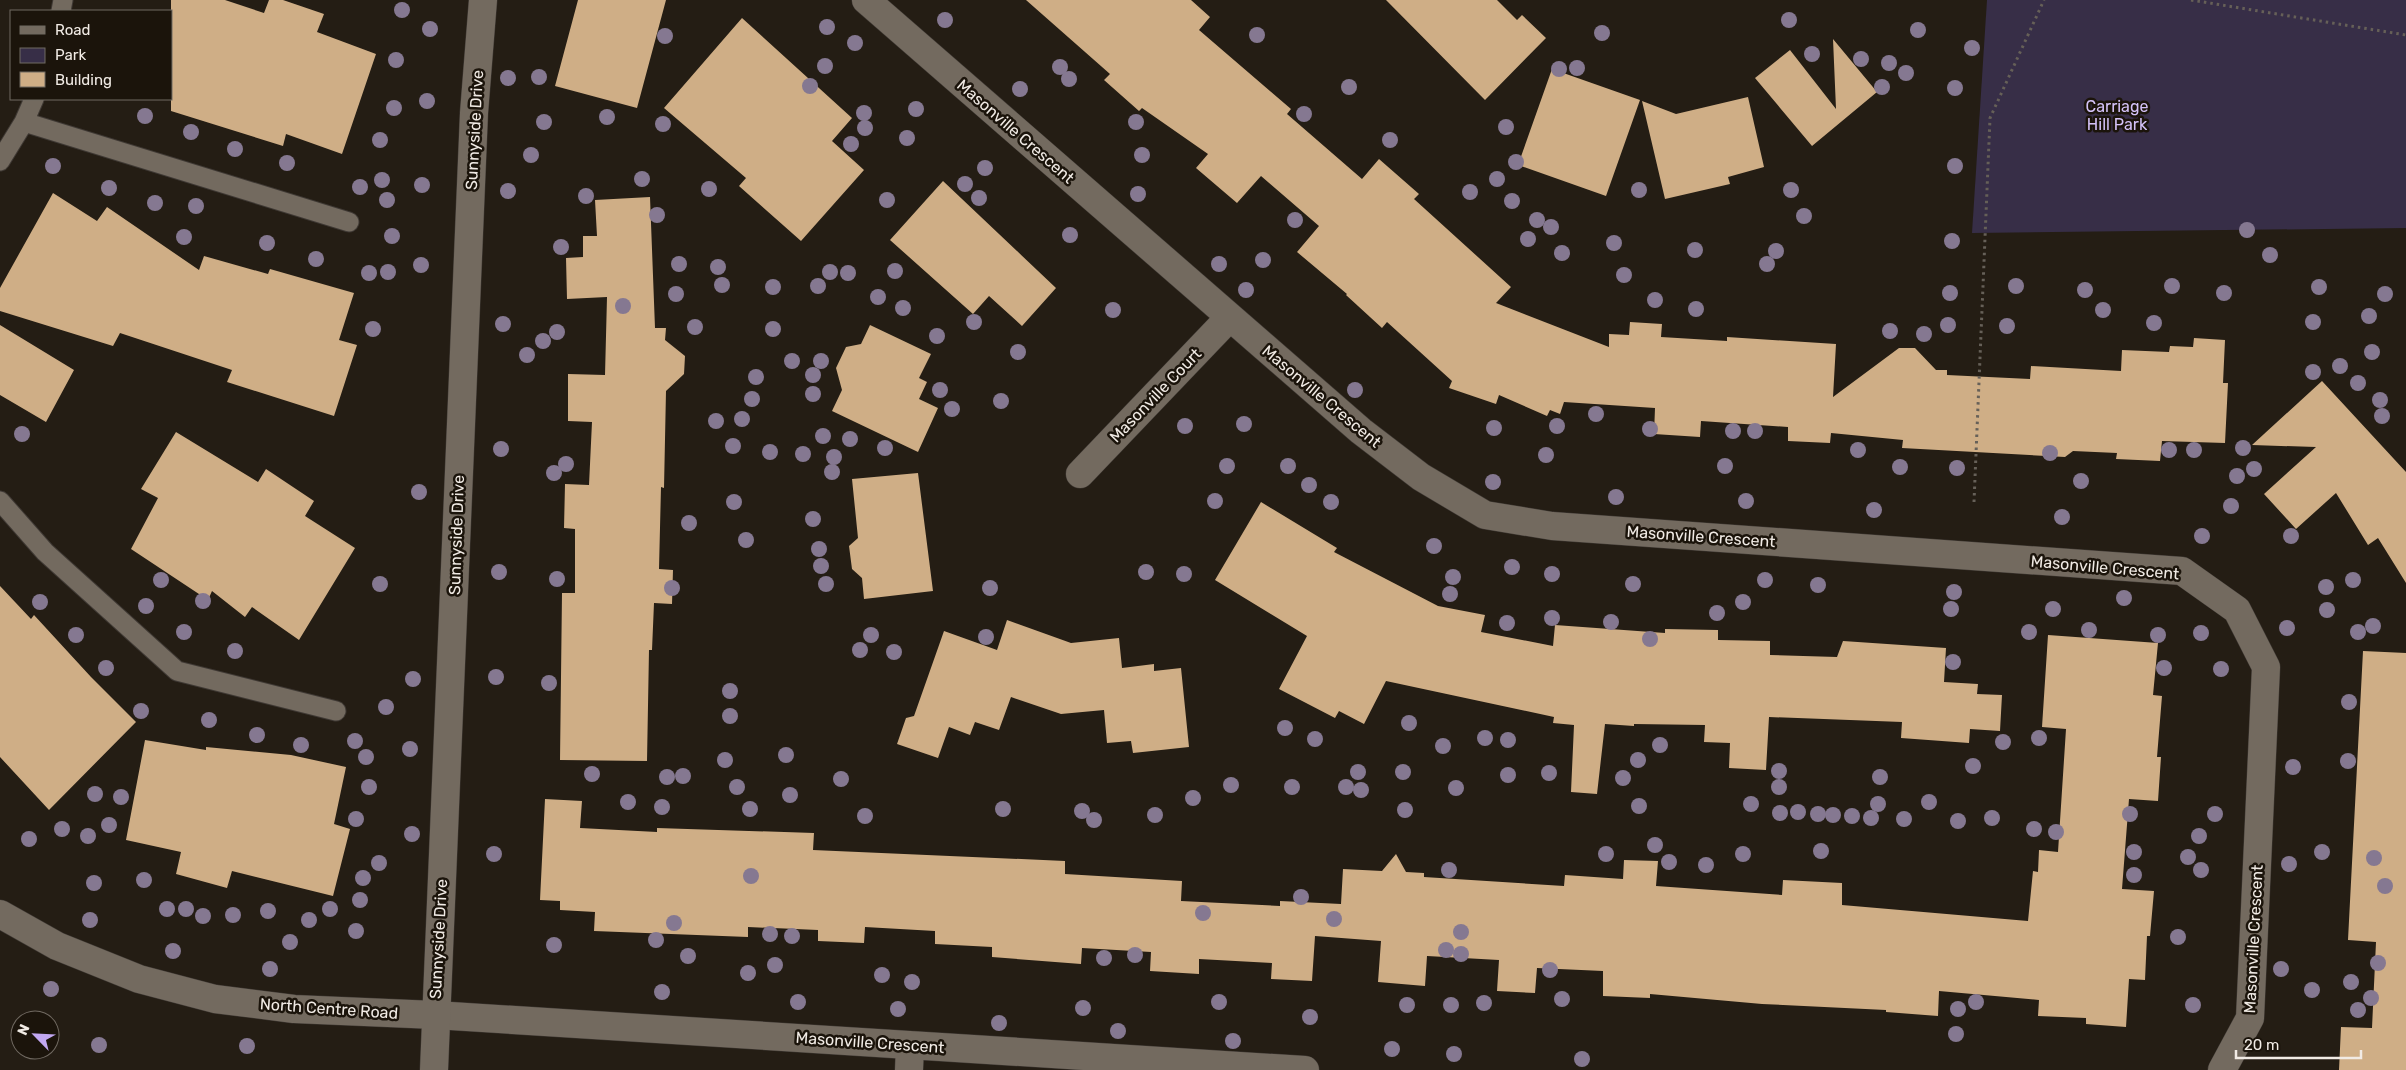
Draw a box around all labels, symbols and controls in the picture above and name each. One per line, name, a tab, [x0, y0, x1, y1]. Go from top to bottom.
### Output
legend	[10, 10, 172, 100]
text: Road	[55, 21, 91, 39]
text: Park	[55, 46, 86, 64]
street label: Sunnyside Drive	[462, 69, 487, 191]
text: Building	[55, 71, 112, 89]
street label: Masonville Crescent	[953, 75, 1078, 187]
park label: Carriage Hill Park	[2086, 97, 2148, 134]
street label: Masonville Crescent	[1258, 341, 1385, 452]
street label: Masonville Court	[1106, 344, 1205, 446]
street label: Sunnyside Drive	[445, 475, 468, 595]
street label: Masonville Crescent	[1626, 522, 1776, 551]
street label: Masonville Crescent	[2030, 552, 2180, 583]
street label: Masonville Crescent	[2240, 864, 2267, 1014]
street label: Sunnyside Drive	[426, 878, 451, 1000]
street label: North Centre Road	[259, 994, 399, 1023]
north arrow	[10, 1010, 60, 1060]
text: N	[14, 1022, 33, 1038]
street label: Masonville Crescent	[795, 1028, 945, 1057]
scale bar	[2236, 1028, 2361, 1060]
text: 20 m	[2244, 1036, 2279, 1054]

